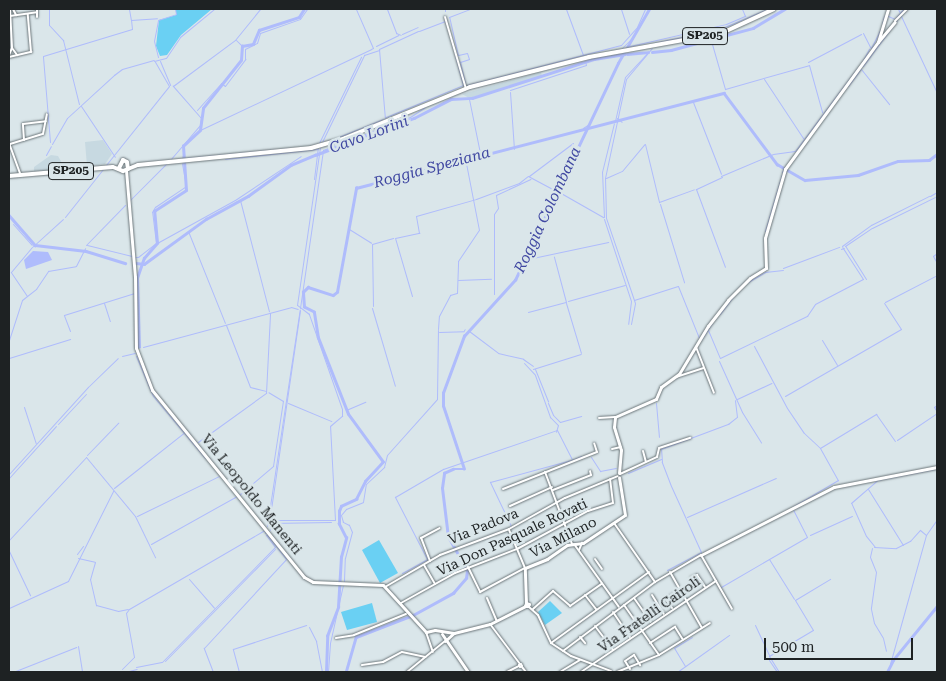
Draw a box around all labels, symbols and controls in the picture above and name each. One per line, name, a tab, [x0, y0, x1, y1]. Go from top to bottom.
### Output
road number: SP205	[681, 27, 729, 46]
water label: Cavo Lorini	[327, 112, 411, 158]
water label: Roggia Speziana	[372, 144, 492, 192]
water label: Roggia Colombana	[511, 144, 585, 276]
road number: SP205	[47, 162, 95, 180]
street label: Via Leopoldo Manenti	[198, 430, 306, 558]
street label: Via Don Pasquale Rovati	[434, 495, 590, 579]
street label: Via Padova	[445, 504, 521, 548]
street label: Via Milano	[527, 513, 599, 561]
street label: Via Fratelli Cairoli	[595, 572, 703, 656]
scale bar	[766, 628, 915, 660]
text: 500 m	[772, 638, 815, 656]

